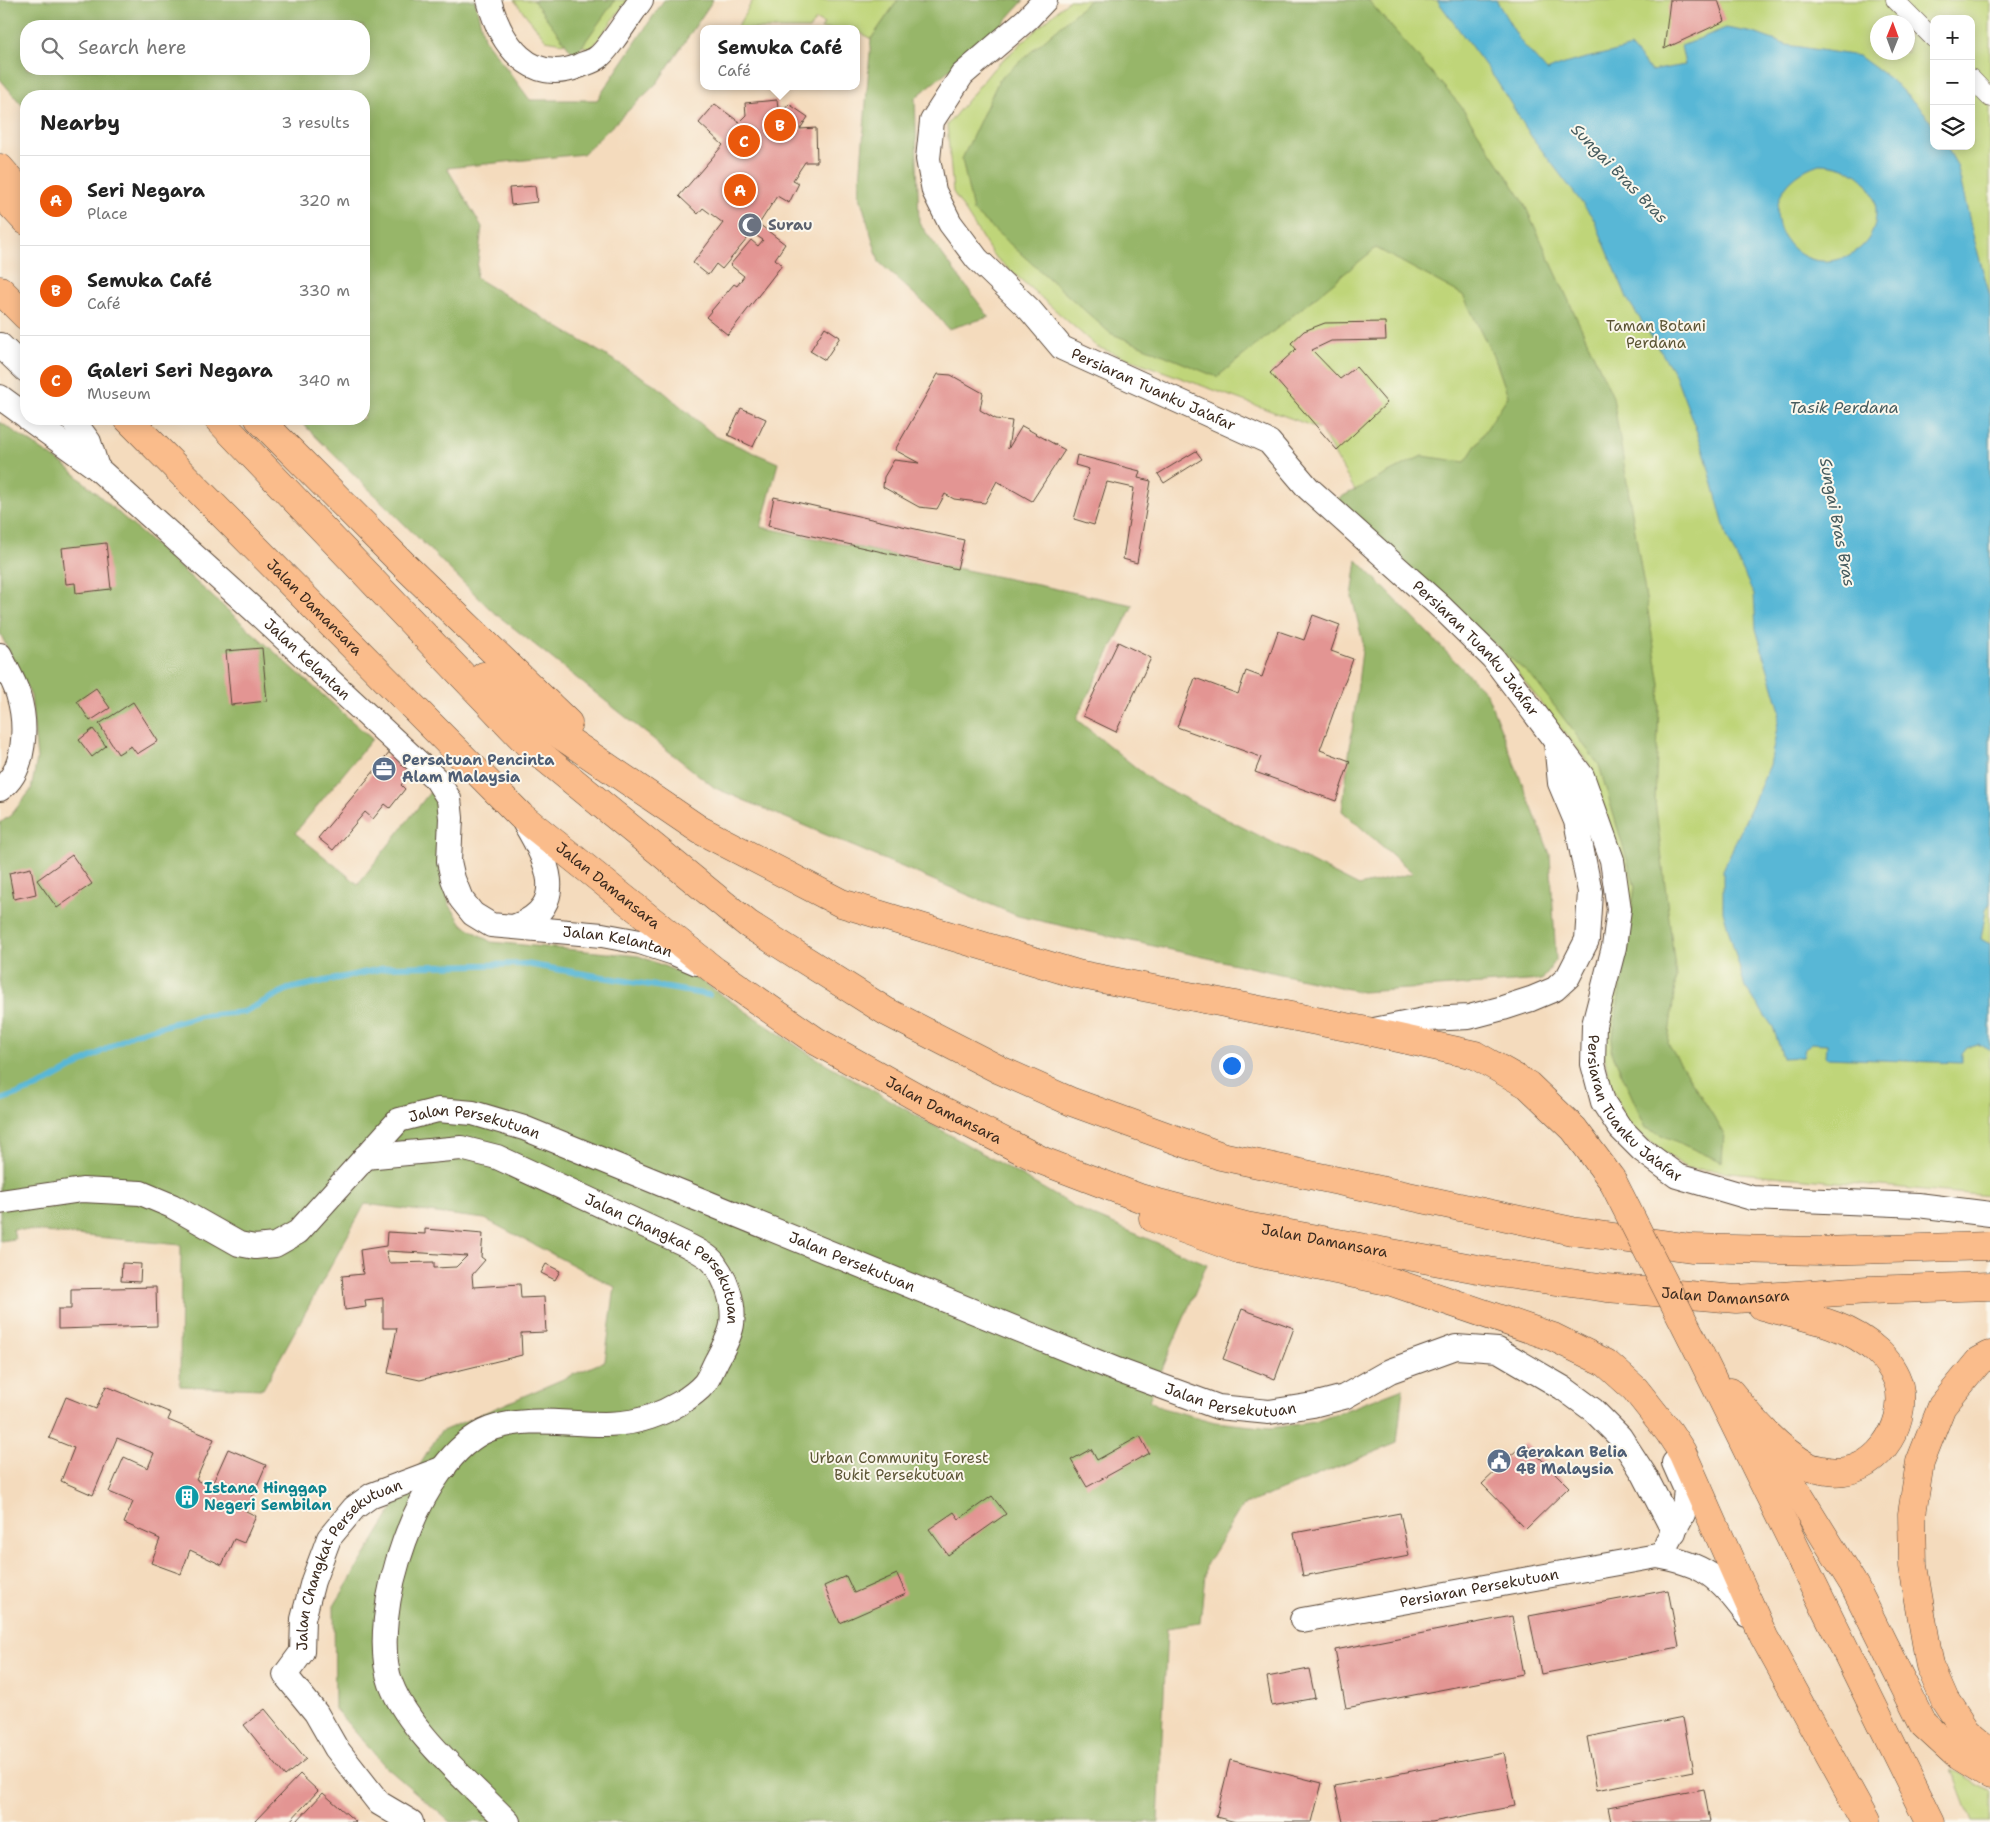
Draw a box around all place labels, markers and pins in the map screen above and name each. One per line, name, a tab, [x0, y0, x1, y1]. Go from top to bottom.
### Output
pin: B	[764, 106, 796, 144]
pin: C	[728, 122, 760, 160]
pin: A	[724, 171, 756, 209]
mosque icon: Surau	[737, 212, 763, 238]
place label: Surau	[768, 215, 813, 235]
place label: Persatuan Pencinta Alam Malaysia	[402, 750, 555, 787]
office icon: Persatuan Pencinta Alam Malaysia	[371, 756, 397, 782]
place label: Gerakan Belia 4B Malaysia	[1516, 1442, 1628, 1479]
public building icon: Gerakan Belia 4B Malaysia	[1486, 1448, 1512, 1474]
place label: Istana Hinggap Negeri Sembilan	[204, 1478, 331, 1515]
building icon: Istana Hinggap Negeri Sembilan	[174, 1484, 200, 1510]

